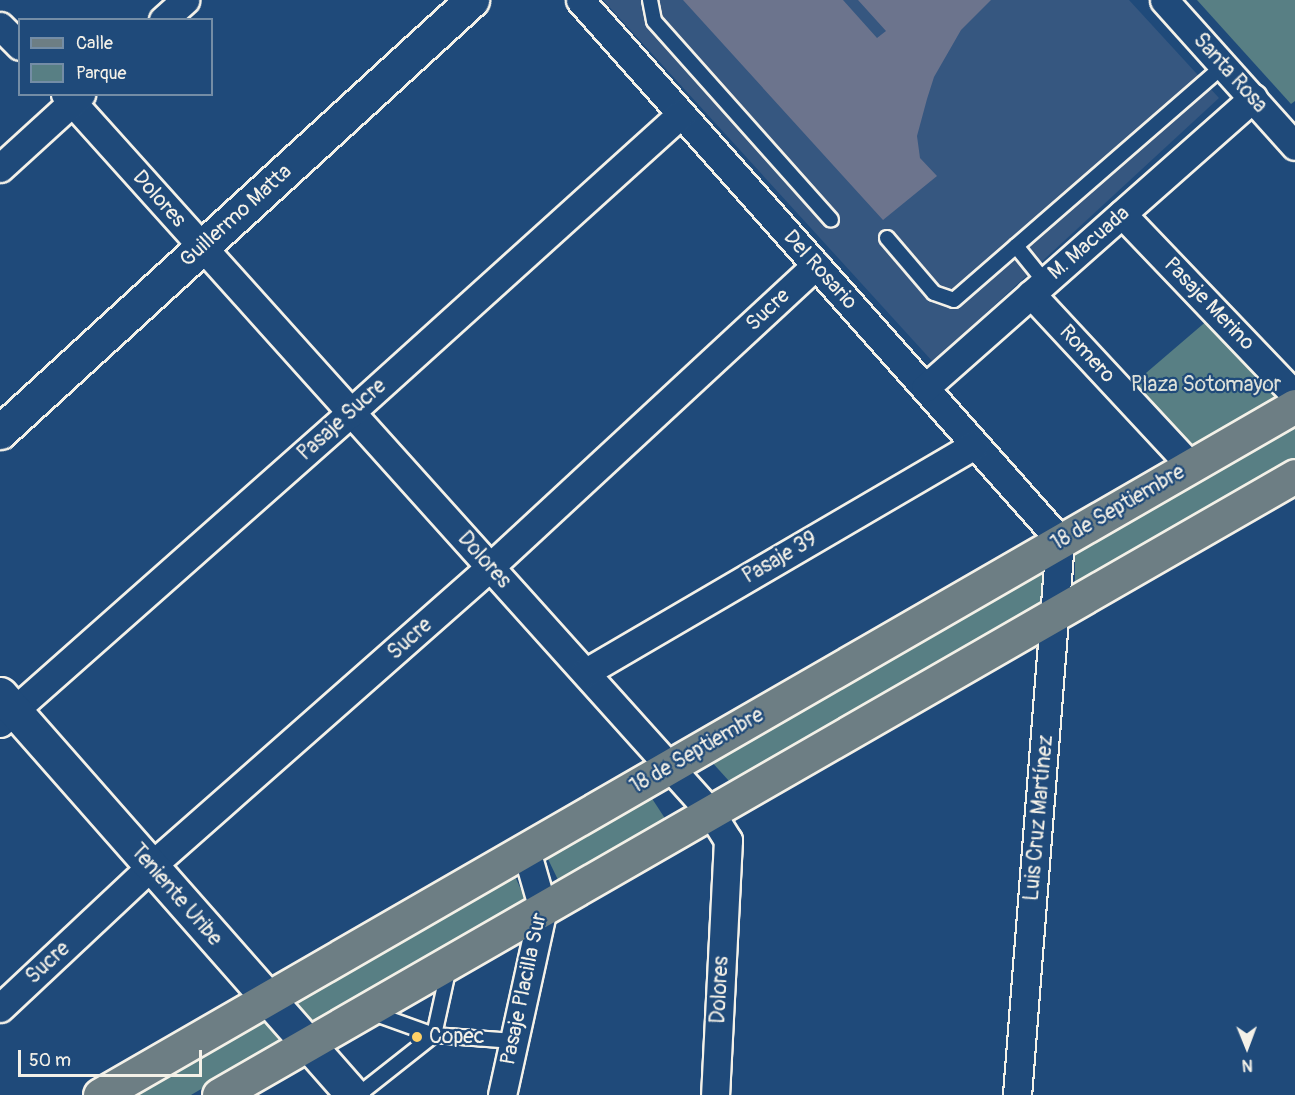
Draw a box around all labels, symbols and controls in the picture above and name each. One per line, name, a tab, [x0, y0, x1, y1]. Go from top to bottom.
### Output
legend	[18, 18, 213, 96]
street label: Santa Rosa	[1188, 28, 1272, 118]
text: Calle	[76, 32, 113, 55]
text: Parque	[76, 62, 126, 85]
street label: Guillermo Matta	[175, 159, 297, 273]
street label: Dolores	[127, 165, 191, 233]
street label: M. Macuada	[1043, 201, 1135, 285]
street label: Del Rosario	[778, 225, 862, 315]
street label: Pasaje Merino	[1158, 252, 1260, 356]
street label: Sucre	[741, 283, 795, 337]
street label: Romero	[1054, 320, 1120, 388]
park label: Plaza Sotomayor	[1131, 372, 1281, 398]
street label: Pasaje Sucre	[293, 374, 391, 466]
street label: 18 de Septiembre	[1047, 460, 1189, 556]
street label: Dolores	[452, 526, 516, 594]
street label: Pasaje 39	[738, 527, 822, 589]
street label: Sucre	[383, 613, 437, 665]
street label: 18 de Septiembre	[626, 703, 768, 799]
street label: Luis Cruz Martínez	[1019, 734, 1059, 902]
street label: Teniente Uribe	[125, 839, 227, 951]
street label: Pasaje Placilla Sur	[496, 911, 552, 1067]
street label: Sucre	[21, 936, 75, 990]
street label: Dolores	[706, 956, 734, 1024]
north arrow	[1217, 1017, 1277, 1077]
place label: Copec	[429, 1024, 484, 1050]
marker: Copec	[410, 1030, 424, 1044]
scale bar	[21, 1038, 206, 1076]
text: 50 m	[29, 1049, 71, 1072]
text: N	[1242, 1055, 1253, 1075]

